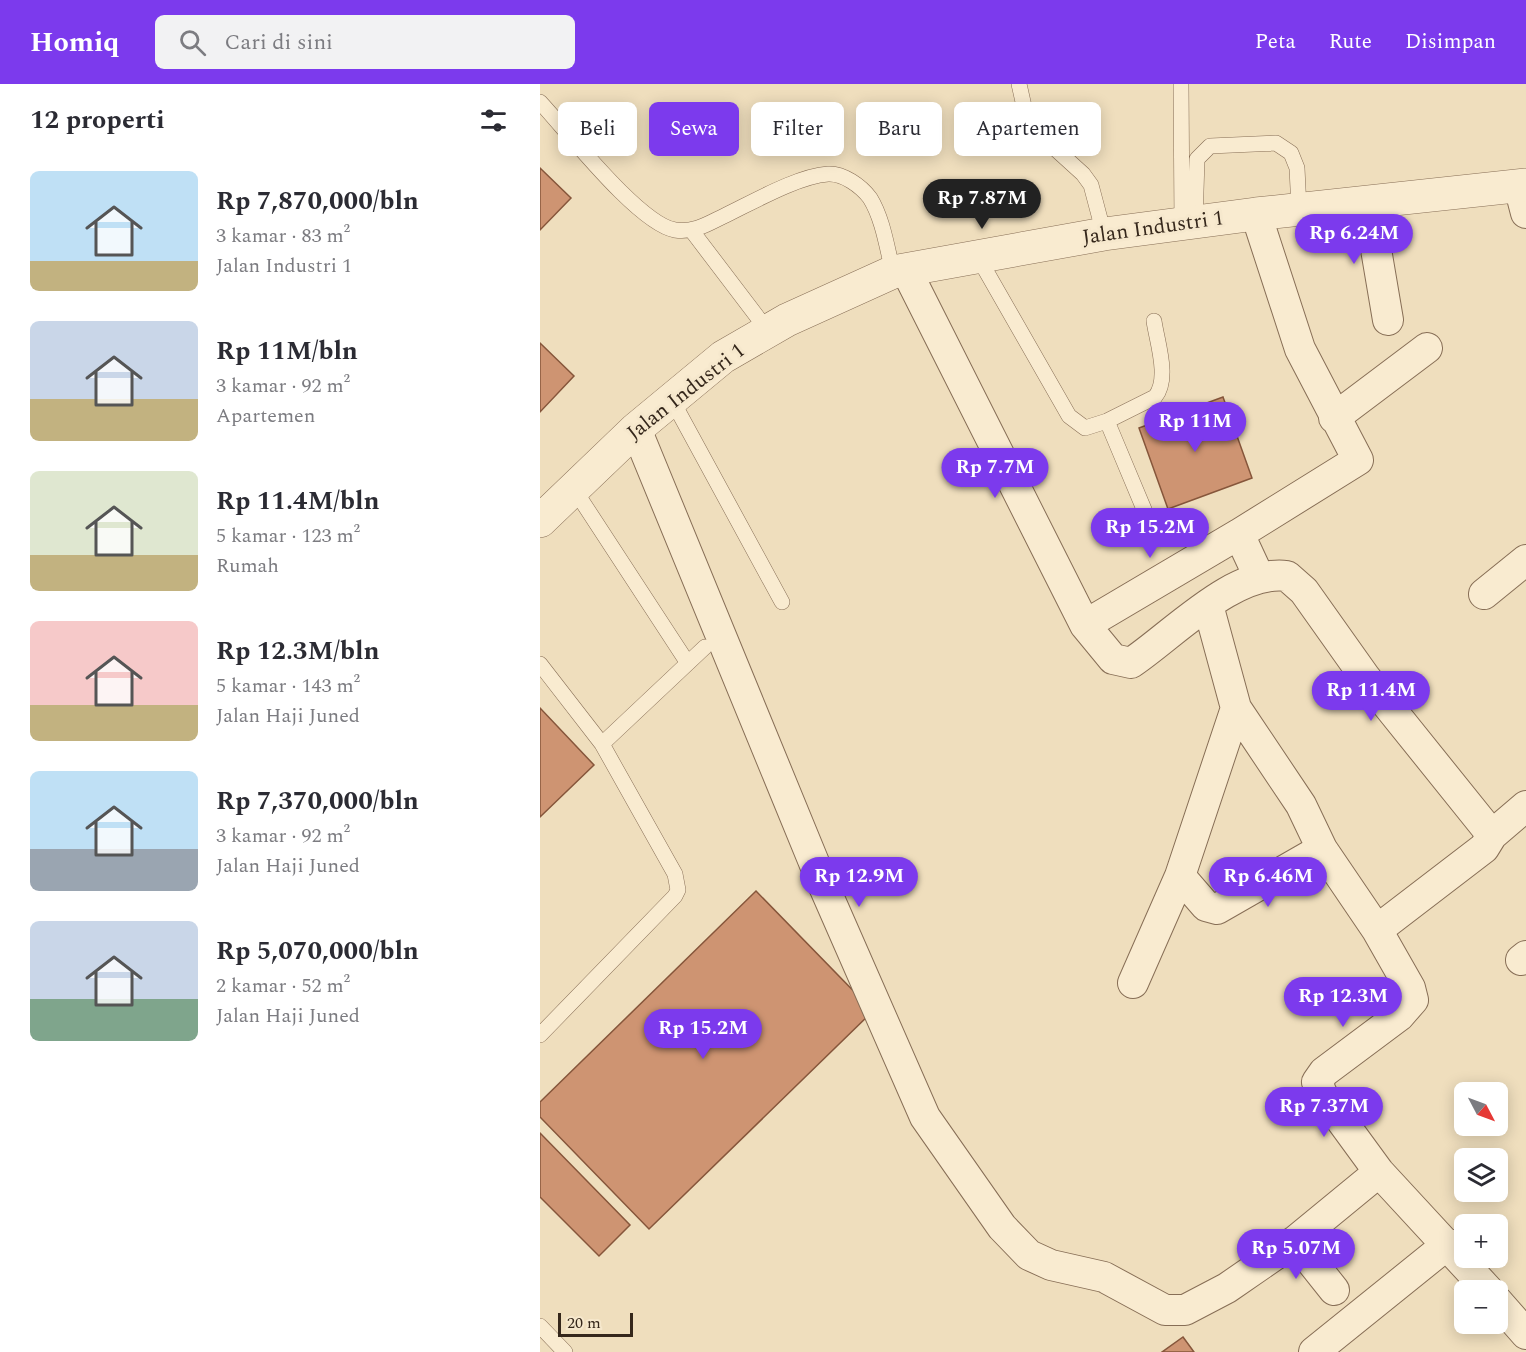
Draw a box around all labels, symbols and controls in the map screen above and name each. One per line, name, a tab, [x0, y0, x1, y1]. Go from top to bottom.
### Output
search box	[155, 15, 575, 69]
text: Homiq	[30, 21, 119, 64]
icon: search	[176, 26, 209, 59]
text: Cari di sini	[224, 26, 333, 59]
text: Peta	[1255, 26, 1296, 58]
text: Rute	[1329, 26, 1372, 58]
text: Disimpan	[1405, 26, 1496, 58]
text: 12 properti	[30, 100, 165, 140]
chip: Beli	[558, 102, 637, 156]
chip: Sewa	[649, 102, 739, 156]
chip: Filter	[751, 102, 844, 156]
chip: Baru	[856, 102, 942, 156]
chip: Apartemen	[954, 102, 1101, 156]
icon: filters	[477, 104, 510, 137]
pin: Rp 7.87M	[920, 179, 1044, 230]
text: Rp 7,870,000/bln	[216, 181, 419, 221]
text: Rp 7.87M	[937, 183, 1027, 213]
icon: home	[78, 195, 150, 267]
street label: Jalan Industri 1	[1080, 202, 1226, 254]
pin: Rp 6.24M	[1292, 214, 1416, 265]
text: Rp 6.24M	[1309, 218, 1399, 248]
text: 3 kamar · 83 m²	[216, 221, 350, 251]
text: Jalan Industri 1	[216, 251, 352, 281]
text: Rp 11M/bln	[216, 331, 358, 371]
street label: Jalan Industri 1	[620, 335, 752, 449]
icon: home	[78, 345, 150, 417]
text: 3 kamar · 92 m²	[216, 371, 350, 401]
text: Apartemen	[216, 401, 315, 431]
pin: Rp 11M	[1146, 402, 1244, 453]
text: Rp 11M	[1158, 406, 1232, 436]
pin: Rp 7.7M	[940, 448, 1050, 499]
text: Rp 7.7M	[955, 452, 1035, 482]
text: Rp 11.4M/bln	[216, 481, 380, 521]
icon: home	[78, 495, 150, 567]
pin: Rp 15.2M	[1088, 508, 1212, 559]
text: Rp 15.2M	[1105, 512, 1195, 542]
text: 5 kamar · 123 m²	[216, 521, 360, 551]
text: Rumah	[216, 551, 279, 581]
text: Rp 12.3M/bln	[216, 631, 380, 671]
icon: home	[78, 645, 150, 717]
text: 5 kamar · 143 m²	[216, 671, 360, 701]
pin: Rp 11.4M	[1309, 671, 1433, 722]
text: Rp 11.4M	[1326, 675, 1416, 705]
text: Jalan Haji Juned	[216, 701, 360, 731]
text: Rp 7,370,000/bln	[216, 781, 419, 821]
icon: home	[78, 795, 150, 867]
text: 3 kamar · 92 m²	[216, 821, 350, 851]
text: Jalan Haji Juned	[216, 851, 360, 881]
pin: Rp 12.9M	[797, 857, 921, 908]
pin: Rp 6.46M	[1206, 857, 1330, 908]
text: Rp 12.9M	[814, 861, 904, 891]
text: Rp 6.46M	[1223, 861, 1313, 891]
text: Rp 5,070,000/bln	[216, 931, 419, 971]
icon: home	[78, 945, 150, 1017]
text: 2 kamar · 52 m²	[216, 971, 350, 1001]
pin: Rp 12.3M	[1281, 977, 1405, 1028]
text: Rp 12.3M	[1298, 981, 1388, 1011]
text: Jalan Haji Juned	[216, 1001, 360, 1031]
pin: Rp 15.2M	[641, 1009, 765, 1060]
text: Rp 15.2M	[658, 1013, 748, 1043]
north arrow	[1454, 1082, 1508, 1136]
map controls	[1454, 1082, 1508, 1334]
pin: Rp 7.37M	[1262, 1087, 1386, 1138]
text: Rp 7.37M	[1279, 1091, 1369, 1121]
button: layers	[1454, 1148, 1508, 1202]
button: +	[1454, 1214, 1508, 1268]
pin: Rp 5.07M	[1234, 1229, 1358, 1280]
text: Rp 5.07M	[1251, 1233, 1341, 1263]
button: −	[1454, 1280, 1508, 1334]
scale bar	[558, 1310, 633, 1338]
text: 20 m	[567, 1311, 601, 1335]

